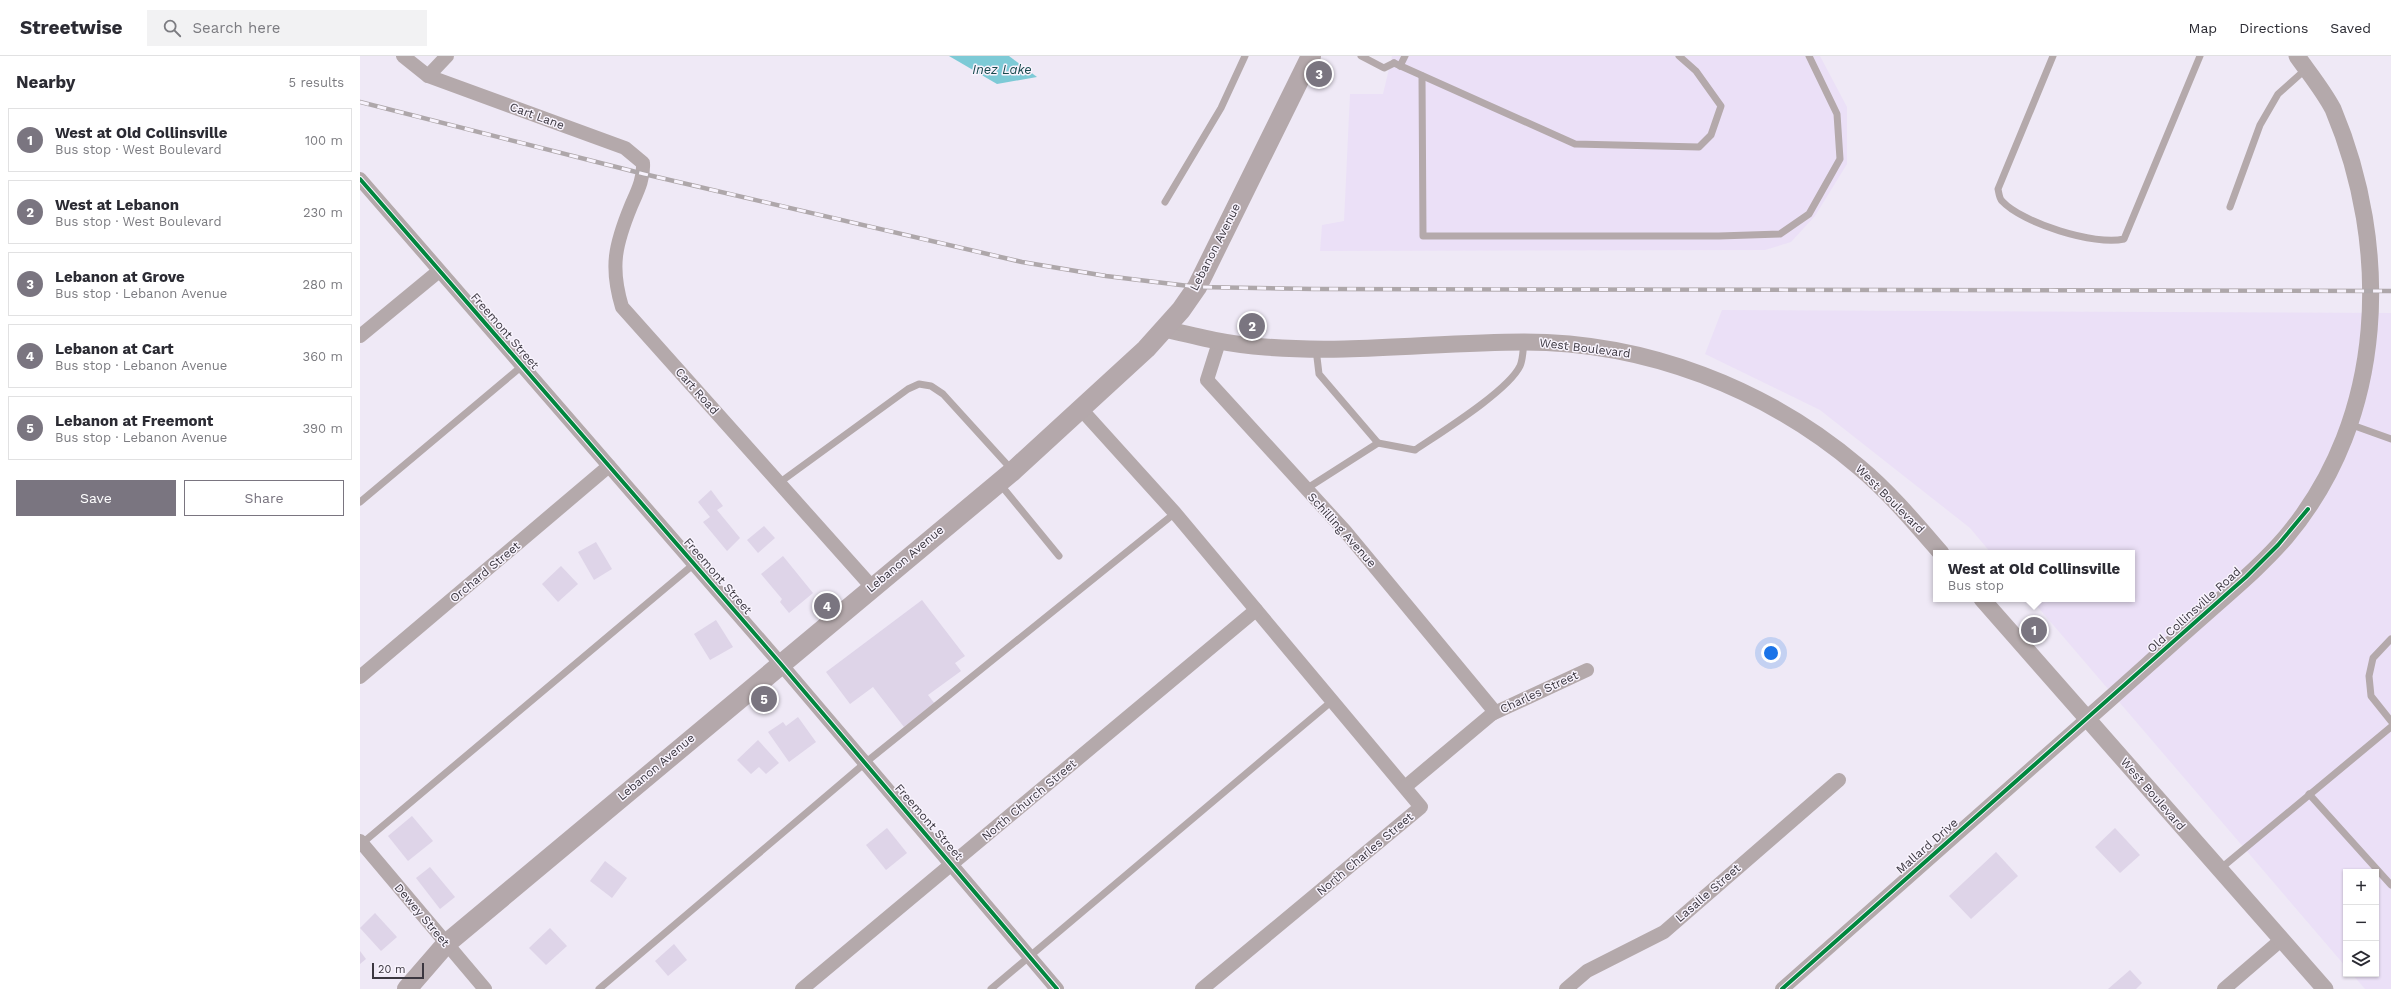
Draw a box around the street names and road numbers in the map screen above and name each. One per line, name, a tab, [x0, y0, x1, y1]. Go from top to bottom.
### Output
street label: Cart Lane	[508, 100, 566, 132]
street label: Lebanon Avenue	[1187, 201, 1243, 293]
street label: Freemont Street	[468, 290, 542, 372]
street label: West Boulevard	[1539, 335, 1631, 361]
street label: Cart Road	[672, 365, 722, 417]
street label: West Boulevard	[1853, 462, 1927, 536]
street label: Schilling Avenue	[1305, 490, 1379, 570]
street label: Lebanon Avenue	[864, 523, 946, 595]
street label: Freemont Street	[681, 535, 755, 617]
street label: Orchard Street	[447, 539, 523, 605]
street label: Old Collinsville Road	[2144, 564, 2244, 656]
street label: Charles Street	[1498, 668, 1580, 716]
street label: Lebanon Avenue	[615, 731, 697, 803]
street label: West Boulevard	[2118, 755, 2188, 833]
street label: North Church Street	[979, 756, 1079, 844]
street label: Freemont Street	[892, 781, 966, 863]
street label: North Charles Street	[1314, 810, 1416, 898]
street label: Mallard Drive	[1893, 815, 1961, 877]
street label: Lasalle Street	[1673, 861, 1743, 925]
street label: Dewey Street	[392, 881, 452, 949]

